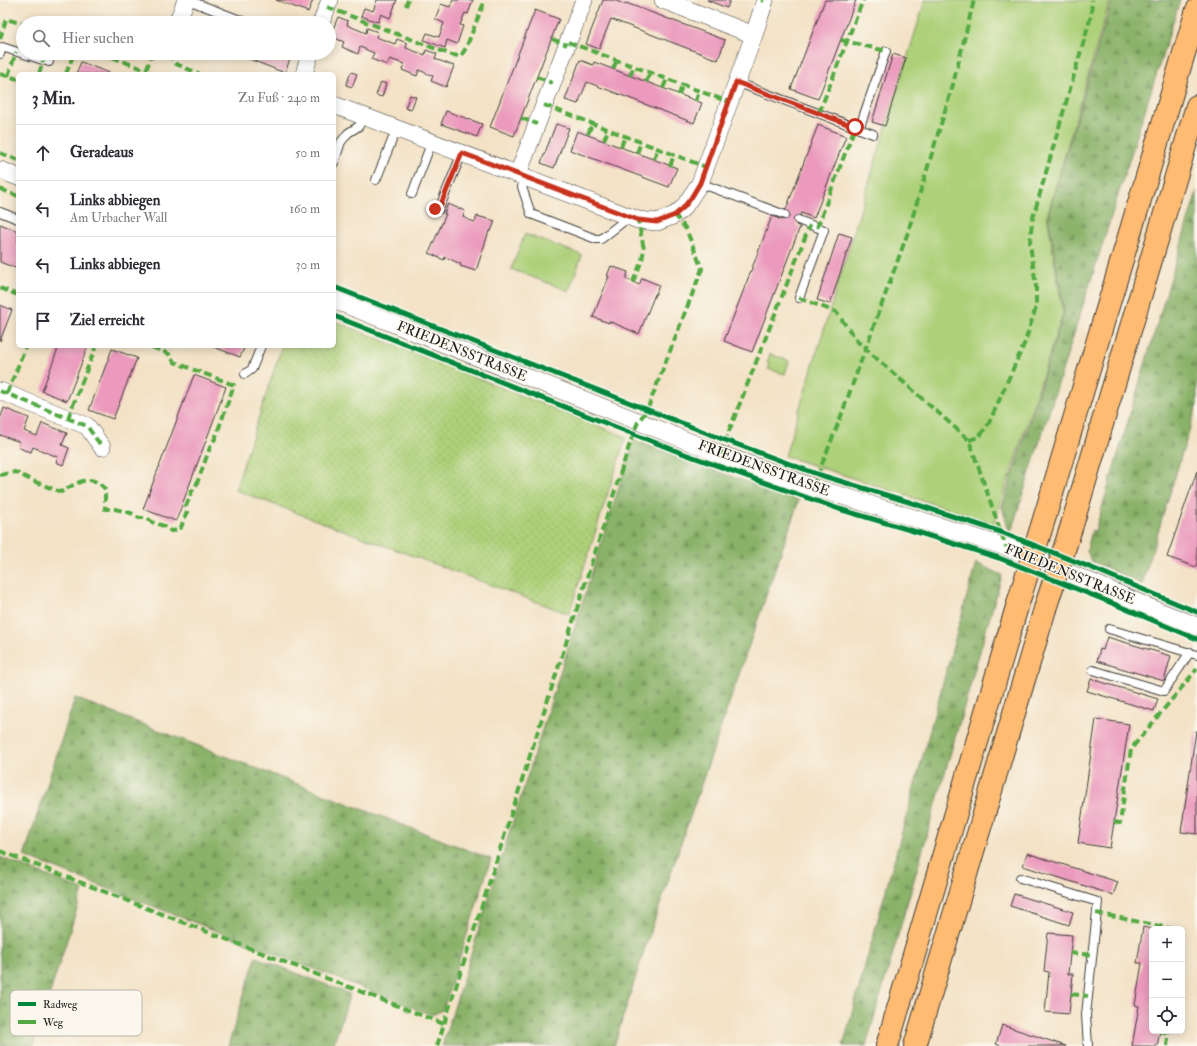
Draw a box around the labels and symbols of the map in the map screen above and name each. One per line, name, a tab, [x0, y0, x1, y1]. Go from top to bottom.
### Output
route start	[846, 118, 864, 136]
route end	[426, 200, 444, 218]
street label: FRIEDENSSTRASSE	[394, 317, 530, 385]
street label: FRIEDENSSTRASSE	[696, 436, 832, 500]
street label: FRIEDENSSTRASSE	[1002, 540, 1138, 608]
legend	[10, 990, 142, 1036]
text: Radweg	[43, 998, 78, 1011]
text: Weg	[42, 1016, 64, 1029]

